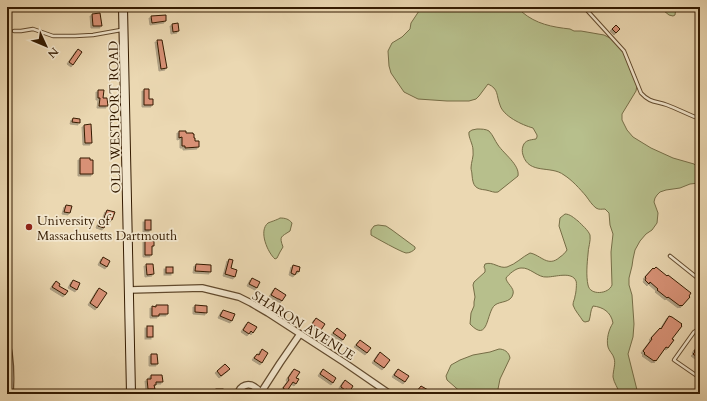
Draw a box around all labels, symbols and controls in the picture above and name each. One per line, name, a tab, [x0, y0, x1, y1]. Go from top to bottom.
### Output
north arrow	[26, 26, 66, 66]
street label: OLD WESTPORT ROAD	[105, 41, 125, 193]
text: N	[44, 44, 62, 62]
place label: University of Massachusetts Dartmouth	[37, 212, 177, 245]
marker: University of Massachusetts Dartmouth	[24, 222, 34, 232]
street label: SHARON AVENUE	[249, 287, 358, 365]

